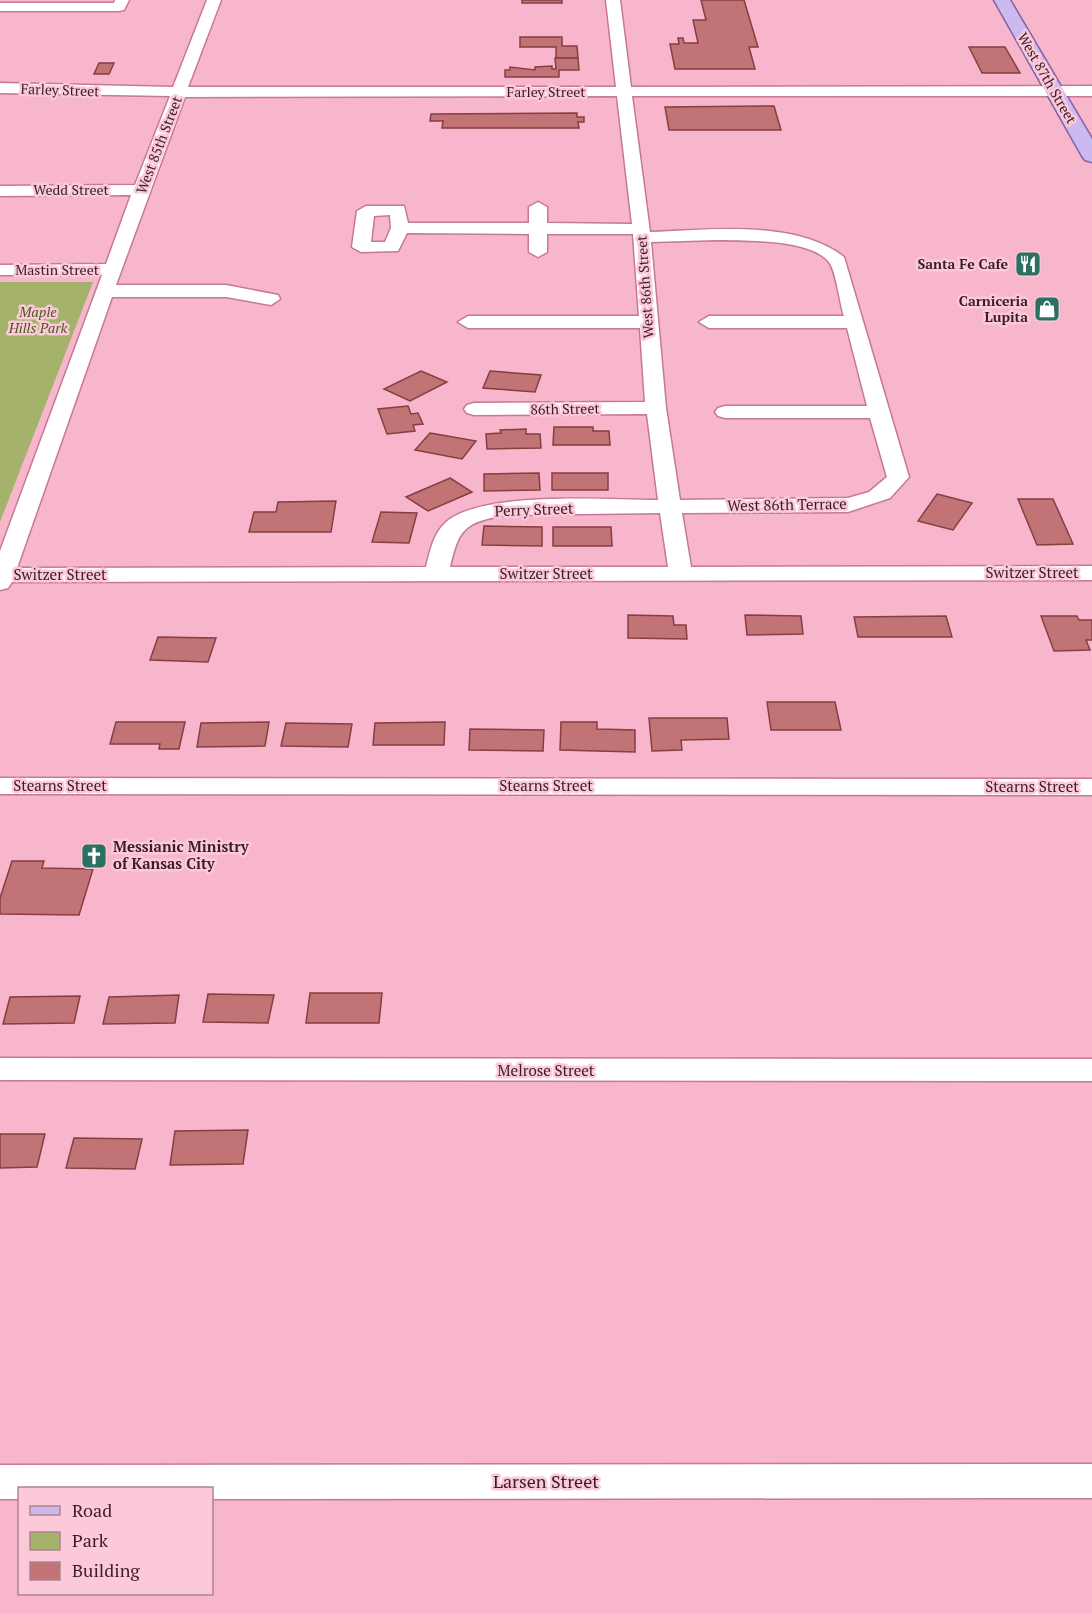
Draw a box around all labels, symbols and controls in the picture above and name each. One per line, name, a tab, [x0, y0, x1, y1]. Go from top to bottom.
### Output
street label: West 87th Street	[1014, 29, 1082, 128]
street label: Farley Street	[20, 79, 101, 100]
street label: Farley Street	[507, 82, 586, 101]
street label: West 85th Street	[131, 93, 186, 196]
street label: Wedd Street	[33, 180, 110, 199]
street label: West 86th Street	[631, 234, 658, 339]
restaurant icon: Santa Fe Cafe	[1013, 249, 1043, 279]
place label: Santa Fe Cafe	[917, 254, 1008, 273]
street label: Mastin Street	[15, 260, 100, 279]
place label: Carniceria Lupita	[959, 291, 1028, 326]
shop icon: Carniceria Lupita	[1032, 294, 1062, 324]
park label: Maple Hills Park	[8, 302, 68, 337]
street label: 86th Street	[530, 398, 601, 419]
street label: West 86th Terrace	[727, 493, 847, 515]
street label: Perry Street	[494, 498, 574, 520]
street label: Switzer Street	[985, 562, 1079, 582]
street label: Switzer Street	[499, 563, 593, 583]
street label: Switzer Street	[13, 564, 107, 584]
street label: Stearns Street	[13, 775, 107, 795]
street label: Stearns Street	[499, 775, 593, 795]
street label: Stearns Street	[985, 776, 1079, 796]
place label: Messianic Ministry of Kansas City	[113, 836, 250, 873]
church icon: Messianic Ministry of Kansas City	[79, 841, 109, 871]
street label: Melrose Street	[498, 1060, 595, 1080]
street label: Larsen Street	[493, 1469, 599, 1493]
legend	[18, 1487, 213, 1595]
text: Road	[72, 1498, 112, 1522]
text: Park	[72, 1528, 109, 1552]
text: Building	[72, 1558, 140, 1582]

